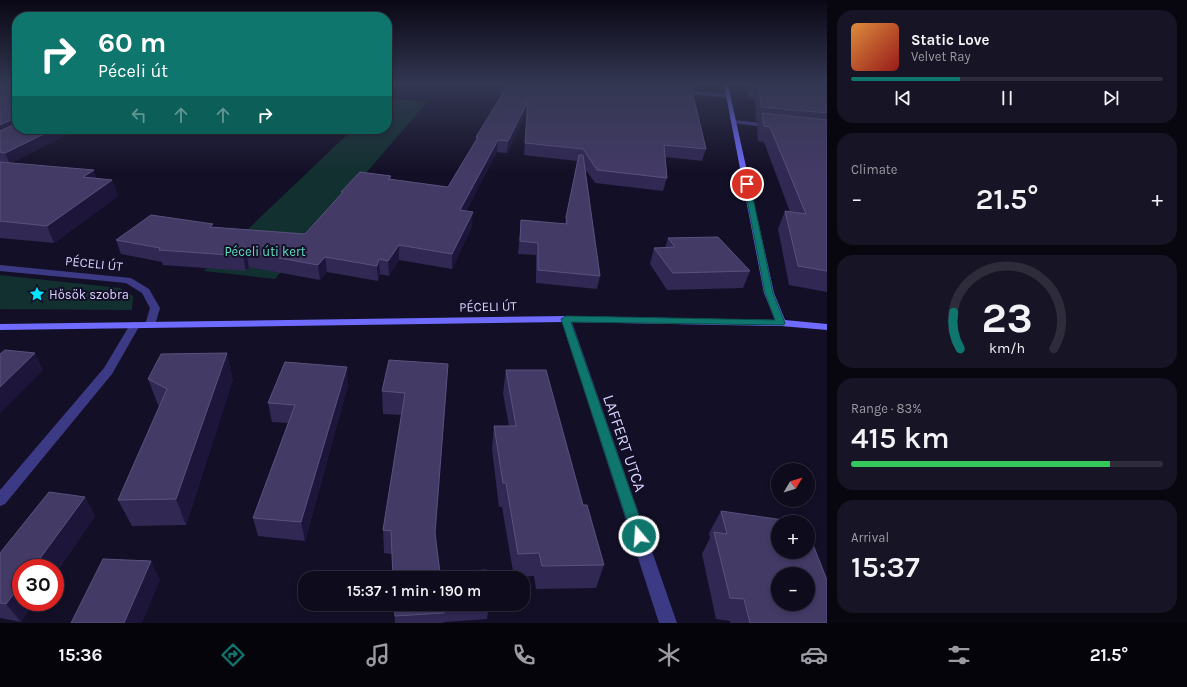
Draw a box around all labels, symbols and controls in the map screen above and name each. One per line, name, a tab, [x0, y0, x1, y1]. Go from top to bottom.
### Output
text: 60 m	[98, 26, 166, 59]
icon: right	[32, 28, 84, 80]
text: Static Love	[911, 31, 989, 49]
text: Velvet Ray	[911, 49, 971, 64]
text: Péceli út	[98, 60, 168, 82]
icon: previous	[892, 87, 914, 109]
icon: pause	[996, 87, 1018, 109]
icon: next	[1100, 87, 1122, 109]
icon: left	[128, 104, 150, 126]
icon: ahead	[170, 104, 192, 126]
icon: ahead	[212, 104, 234, 126]
icon: right	[254, 104, 276, 126]
text: Climate	[851, 162, 897, 177]
pin	[730, 167, 764, 201]
icon: arrive	[736, 173, 758, 195]
text: 21.5°	[975, 181, 1039, 217]
text: −	[851, 186, 863, 212]
text: +	[1151, 186, 1163, 212]
park label: Péceli úti kert	[224, 244, 306, 259]
street label: PÉCELI ÚT	[65, 251, 124, 274]
place icon: Hősök szobra	[28, 285, 46, 303]
place label: Hősök szobra	[49, 287, 129, 302]
text: 23	[981, 294, 1033, 342]
street label: PÉCELI ÚT	[459, 296, 517, 315]
text: km/h	[989, 340, 1025, 357]
street label: LAFFERT UTCA	[599, 392, 650, 494]
text: Range · 83%	[851, 401, 922, 416]
text: 415 km	[851, 420, 950, 456]
north arrow	[771, 463, 815, 507]
map controls	[771, 463, 815, 611]
position arrow	[618, 515, 660, 557]
button: +	[771, 515, 815, 559]
text: Arrival	[851, 530, 889, 545]
text: 15:37	[851, 549, 920, 585]
speed limit sign: 30	[12, 559, 64, 611]
button: −	[771, 567, 815, 611]
text: 15:37 · 1 min · 190 m	[347, 582, 481, 600]
icon: directions	[219, 641, 247, 669]
icon: music	[364, 641, 392, 669]
icon: phone	[510, 641, 538, 669]
icon: climate	[655, 641, 683, 669]
icon: car	[800, 641, 828, 669]
icon: filters	[945, 641, 973, 669]
text: 15:36	[59, 644, 102, 666]
text: 21.5°	[1090, 644, 1128, 666]

